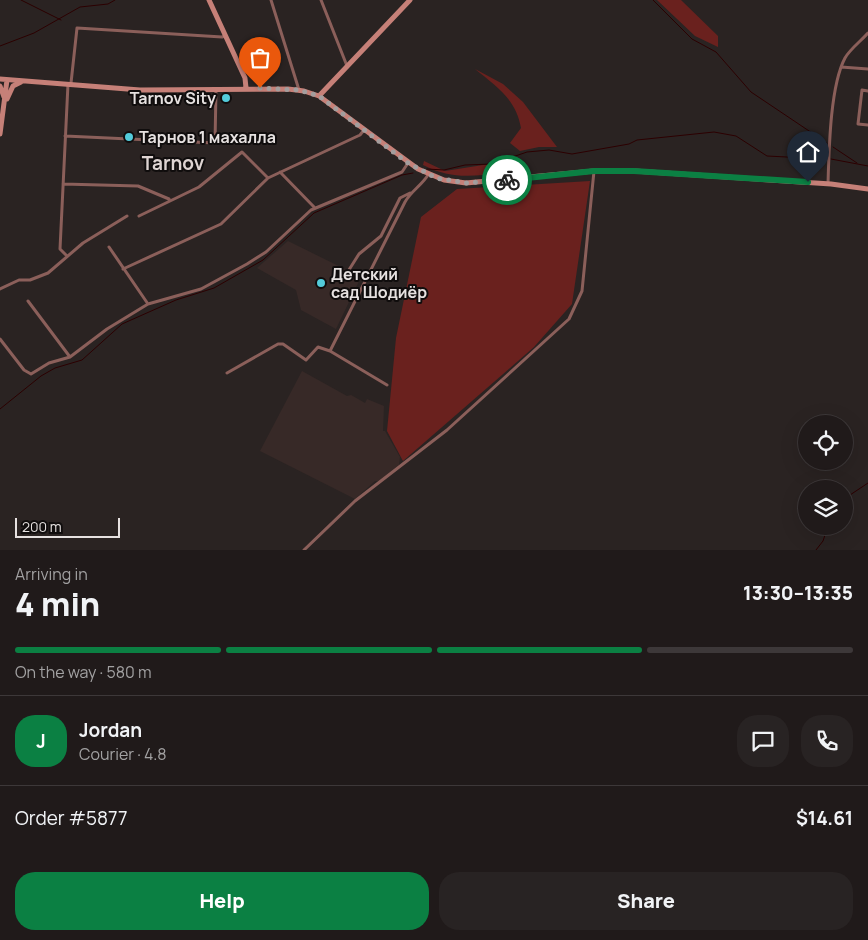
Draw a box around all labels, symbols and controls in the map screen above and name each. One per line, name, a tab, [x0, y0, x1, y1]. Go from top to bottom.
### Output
pin	[239, 37, 281, 88]
icon: bag	[246, 44, 274, 72]
place label: Tarnov Sity	[130, 87, 216, 109]
marker: Tarnov Sity	[220, 92, 232, 104]
place label: Тарнов 1 махалла	[139, 126, 276, 148]
marker: Тарнов 1 махалла	[123, 131, 135, 143]
pin	[787, 131, 829, 182]
icon: home	[794, 138, 822, 166]
district label: Tarnov	[142, 150, 205, 176]
courier	[482, 155, 532, 205]
icon: bike	[493, 166, 521, 194]
place label: Детский сад Шодиёр	[331, 263, 427, 303]
marker: Детский сад Шодиёр	[315, 277, 327, 289]
map controls	[798, 415, 853, 535]
button: locate	[798, 415, 853, 470]
button: layers	[798, 480, 853, 535]
scale bar	[15, 515, 120, 538]
text: 200 m	[22, 517, 62, 536]
text: Arriving in	[15, 563, 88, 585]
text: 13:30–13:35	[743, 580, 853, 606]
text: 4 min	[15, 582, 100, 626]
text: On the way · 580 m	[15, 661, 151, 683]
button: chat	[737, 715, 789, 767]
button: phone	[801, 715, 853, 767]
text: Jordan	[79, 717, 142, 743]
text: J	[36, 728, 46, 754]
text: Courier · 4.8	[79, 743, 167, 765]
text: Order #5877	[15, 805, 128, 831]
text: $14.61	[796, 805, 853, 831]
button: Help	[15, 872, 429, 930]
button: Share	[439, 872, 853, 930]

